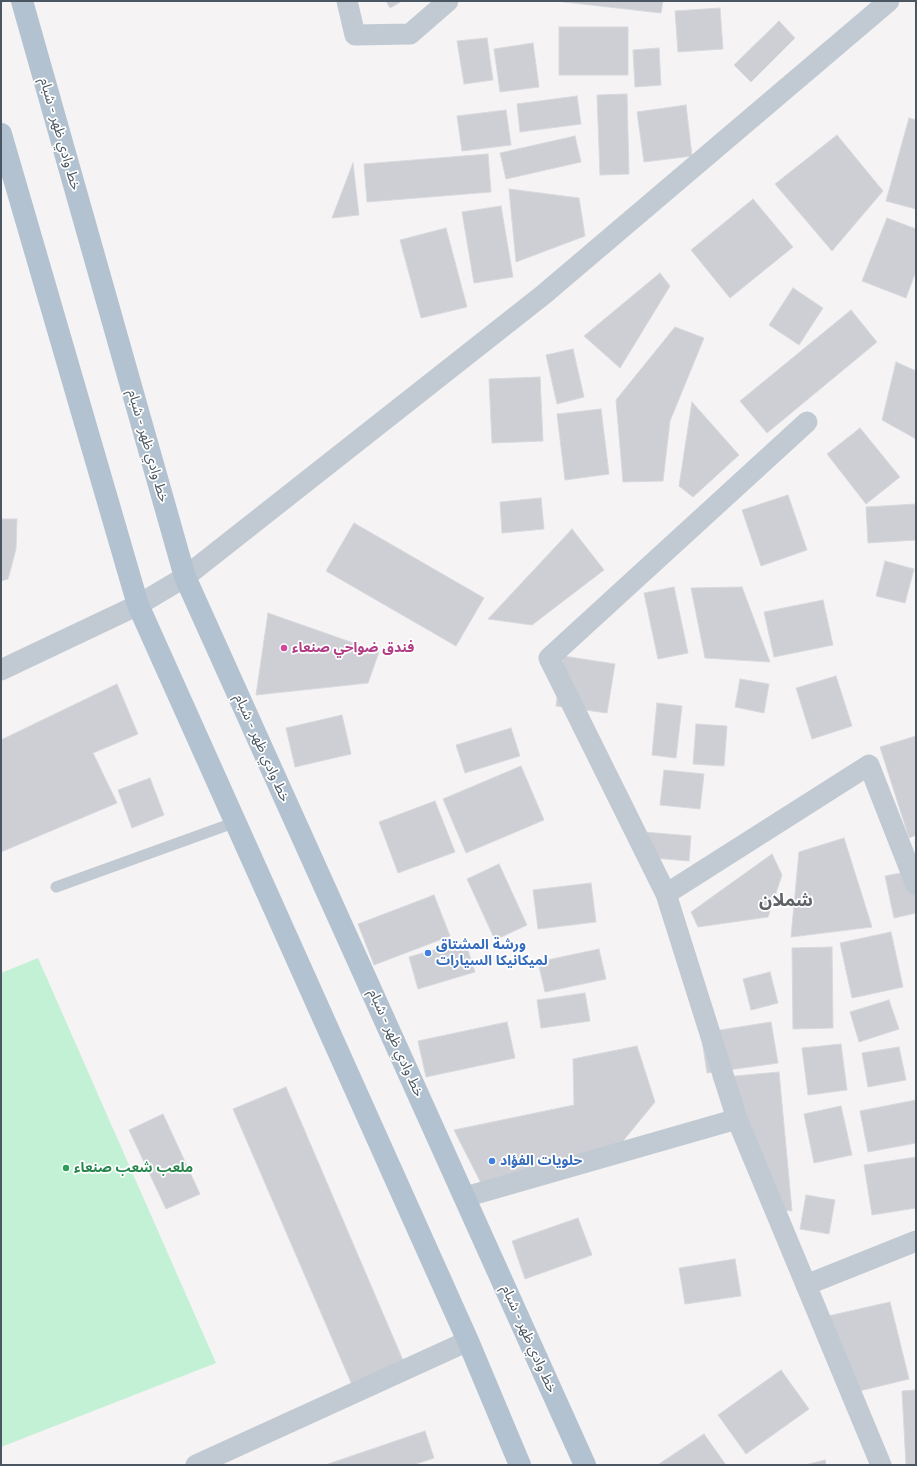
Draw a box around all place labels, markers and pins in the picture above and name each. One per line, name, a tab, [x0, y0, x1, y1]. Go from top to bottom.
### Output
place label: فندق ضواحي صنعاء	[292, 640, 414, 656]
marker: فندق ضواحي صنعاء	[279, 643, 289, 653]
place label: ورشة المشتاق لميكانيكا السيارات	[436, 937, 548, 970]
marker: ورشة المشتاق لميكانيكا السيارات	[423, 948, 433, 958]
place label: حلويات الفؤاد	[500, 1153, 582, 1169]
marker: حلويات الفؤاد	[487, 1156, 497, 1166]
place label: ملعب شعب صنعاء	[74, 1160, 193, 1176]
marker: ملعب شعب صنعاء	[61, 1163, 71, 1173]

